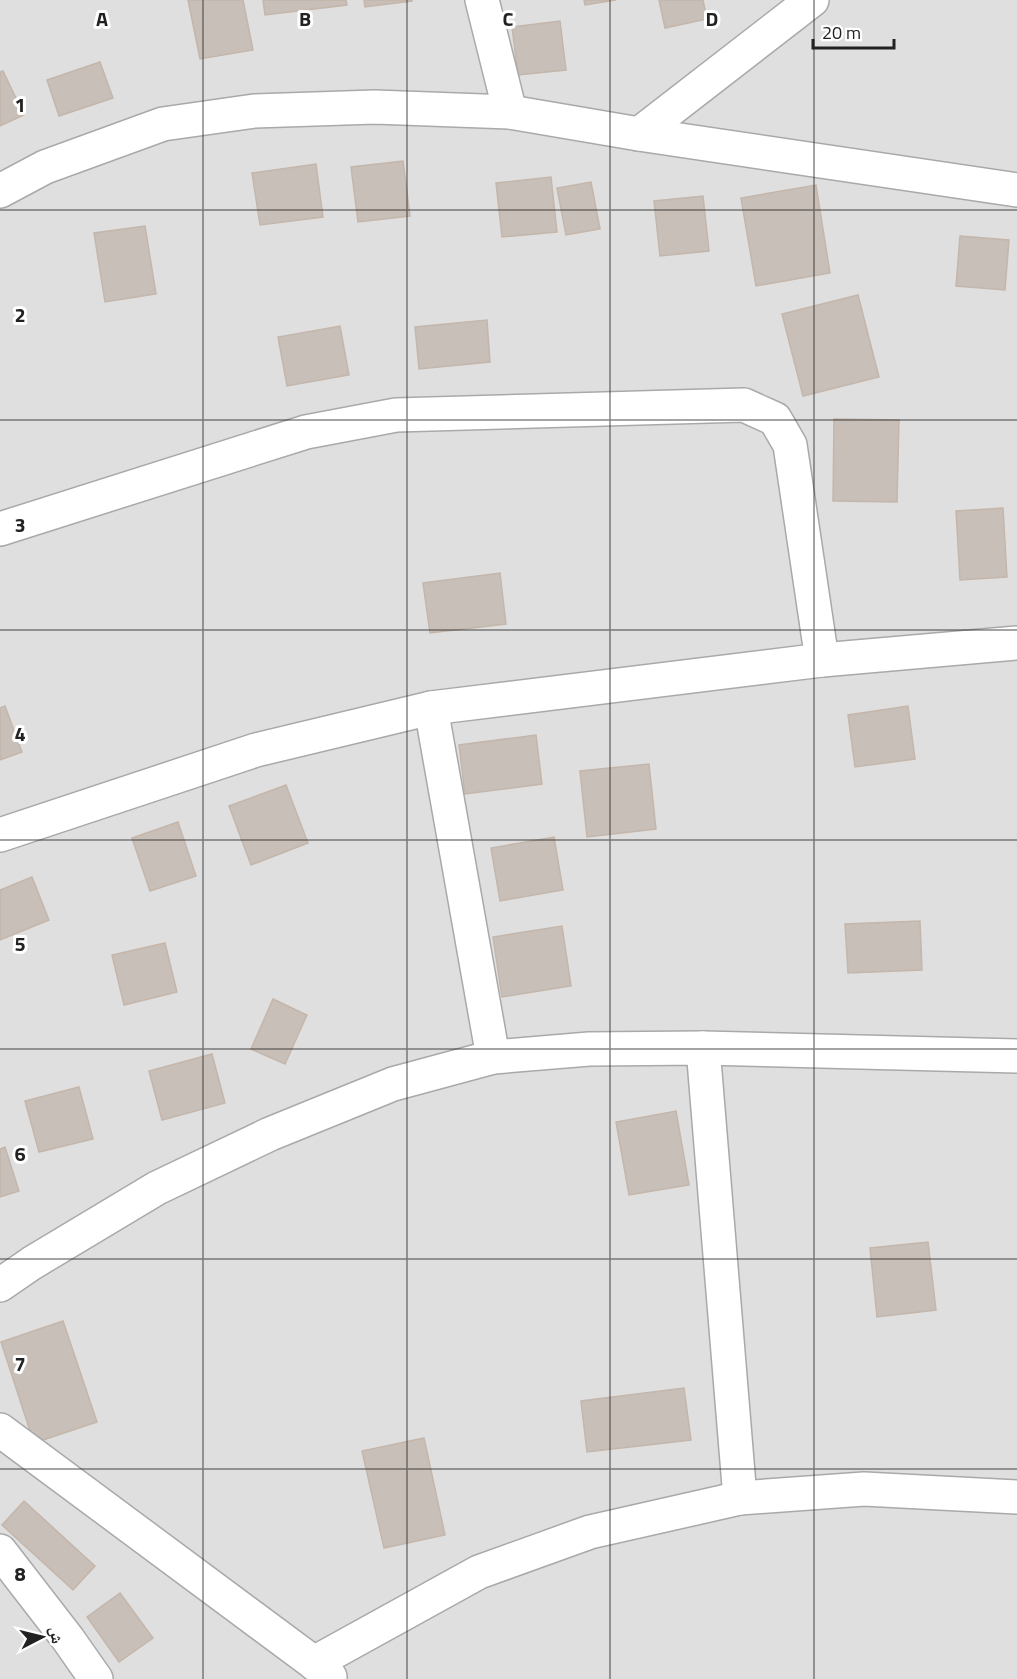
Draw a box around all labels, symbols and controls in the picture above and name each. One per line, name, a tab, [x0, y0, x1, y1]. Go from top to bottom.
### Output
text: A	[96, 3, 108, 34]
text: B	[299, 3, 311, 34]
text: C	[503, 3, 514, 34]
text: D	[706, 3, 718, 34]
scale bar	[813, 12, 894, 50]
text: 20 m	[822, 19, 861, 46]
text: 1	[14, 89, 26, 120]
text: 2	[14, 299, 26, 330]
text: 3	[14, 509, 26, 540]
text: 4	[14, 718, 26, 749]
text: 5	[14, 928, 26, 959]
text: 6	[14, 1138, 26, 1169]
text: 7	[14, 1348, 26, 1379]
text: 8	[14, 1558, 26, 1589]
north arrow	[12, 1607, 72, 1667]
text: ش	[44, 1625, 70, 1645]

